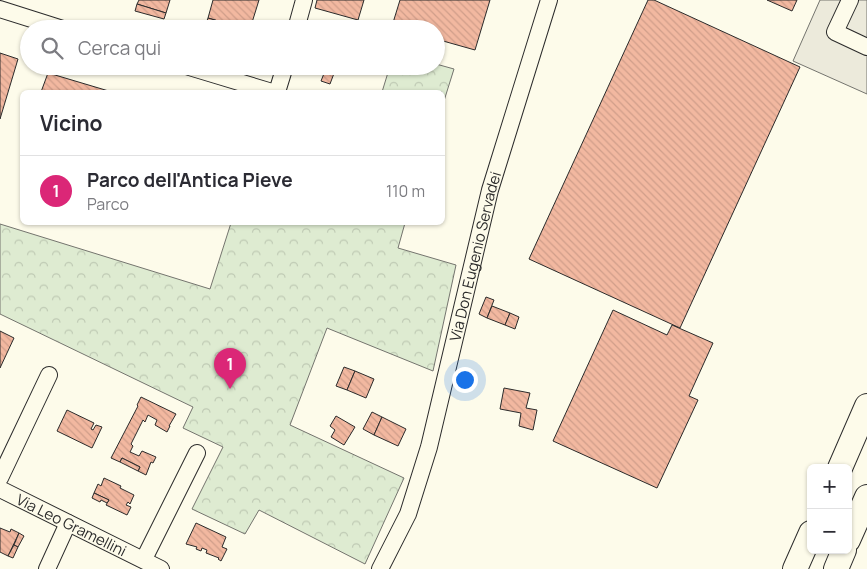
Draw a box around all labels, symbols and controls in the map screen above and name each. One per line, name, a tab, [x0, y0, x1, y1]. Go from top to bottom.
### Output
search box	[20, 20, 445, 75]
icon: search	[38, 34, 66, 62]
text: Cerca qui	[78, 35, 161, 61]
text: Vicino	[40, 109, 103, 137]
text: Parco dell'Antica Pieve	[87, 167, 293, 193]
street label: Via Don Eugenio Servadei	[444, 169, 506, 343]
text: 1	[52, 180, 60, 202]
text: 110 m	[386, 180, 425, 202]
text: Parco	[87, 193, 129, 215]
pin: 1	[214, 348, 246, 389]
your location	[452, 367, 478, 393]
map controls	[807, 464, 852, 554]
button: +	[807, 464, 852, 509]
street label: Via Leo Gramellini	[13, 488, 130, 561]
button: −	[807, 509, 852, 554]

